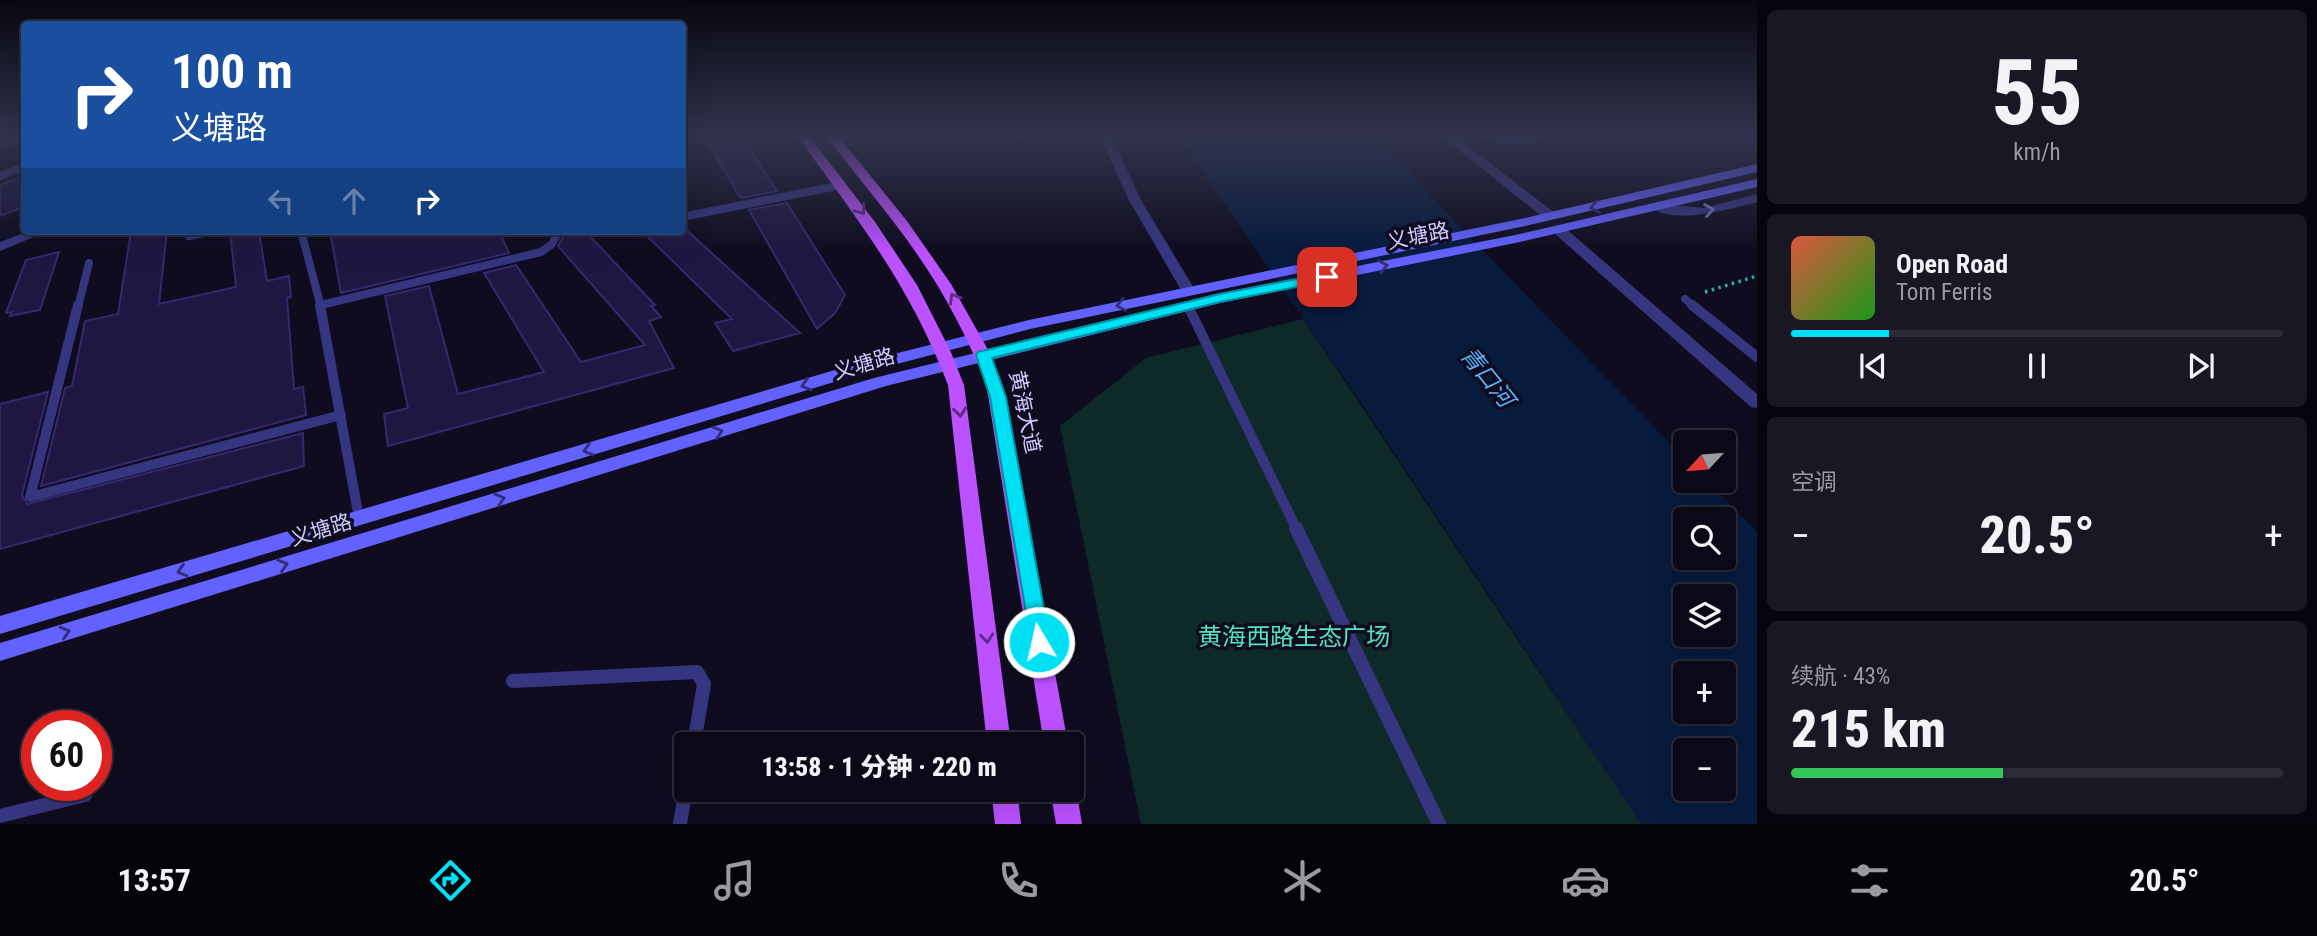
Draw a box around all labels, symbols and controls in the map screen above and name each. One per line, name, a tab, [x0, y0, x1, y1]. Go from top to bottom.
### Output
text: 55	[1991, 40, 2083, 146]
text: 100 m	[171, 43, 293, 100]
icon: right	[56, 49, 147, 140]
text: 义塘路	[171, 109, 267, 147]
text: km/h	[2013, 139, 2061, 166]
icon: left	[262, 182, 300, 220]
icon: ahead	[335, 182, 373, 220]
icon: right	[408, 182, 446, 220]
one-way arrow	[1589, 198, 1601, 213]
one-way arrow	[1703, 202, 1715, 217]
one-way arrow	[852, 203, 865, 215]
street label: 义塘路	[1385, 218, 1451, 254]
pin	[1297, 247, 1357, 307]
text: Open Road	[1896, 249, 2008, 279]
icon: arrive	[1308, 258, 1346, 296]
one-way arrow	[1377, 259, 1389, 274]
text: Tom Ferris	[1896, 279, 1992, 306]
one-way arrow	[949, 293, 962, 305]
one-way arrow	[1115, 296, 1127, 311]
water label: 青口河	[1455, 342, 1522, 415]
street label: 义塘路	[830, 344, 898, 384]
icon: previous	[1854, 347, 1892, 385]
icon: pause	[2018, 347, 2056, 385]
icon: next	[2182, 347, 2220, 385]
street label: 黄海大道	[1005, 368, 1045, 456]
one-way arrow	[800, 376, 812, 391]
one-way arrow	[952, 407, 967, 418]
one-way arrow	[711, 426, 723, 440]
north arrow	[1673, 430, 1736, 494]
map controls	[1673, 430, 1736, 801]
one-way arrow	[582, 441, 594, 456]
text: 空调	[1791, 469, 1837, 496]
one-way arrow	[494, 492, 506, 507]
text: 20.5°	[1979, 505, 2095, 566]
button: search	[1673, 507, 1736, 570]
street label: 义塘路	[287, 509, 355, 551]
text: −	[1791, 514, 1810, 558]
text: +	[2264, 514, 2283, 558]
one-way arrow	[276, 559, 288, 574]
one-way arrow	[176, 562, 188, 577]
button: layers	[1673, 584, 1736, 647]
position arrow	[1002, 605, 1076, 679]
park label: 黄海西路生态广场	[1198, 623, 1390, 651]
one-way arrow	[59, 626, 71, 640]
one-way arrow	[979, 633, 994, 644]
button: +	[1673, 661, 1736, 724]
text: 续航 · 43%	[1791, 663, 1890, 690]
text: 215 km	[1791, 699, 1946, 760]
speed limit sign: 60	[21, 710, 112, 801]
button: −	[1673, 738, 1736, 801]
text: 13:58 · 1 分钟 · 220 m	[761, 752, 997, 782]
icon: directions	[426, 856, 475, 905]
icon: music	[710, 856, 759, 905]
icon: phone	[994, 856, 1043, 905]
icon: climate	[1278, 856, 1327, 905]
icon: car	[1561, 856, 1610, 905]
icon: filters	[1845, 856, 1894, 905]
text: 13:57	[117, 861, 191, 899]
text: 20.5°	[2129, 861, 2199, 899]

